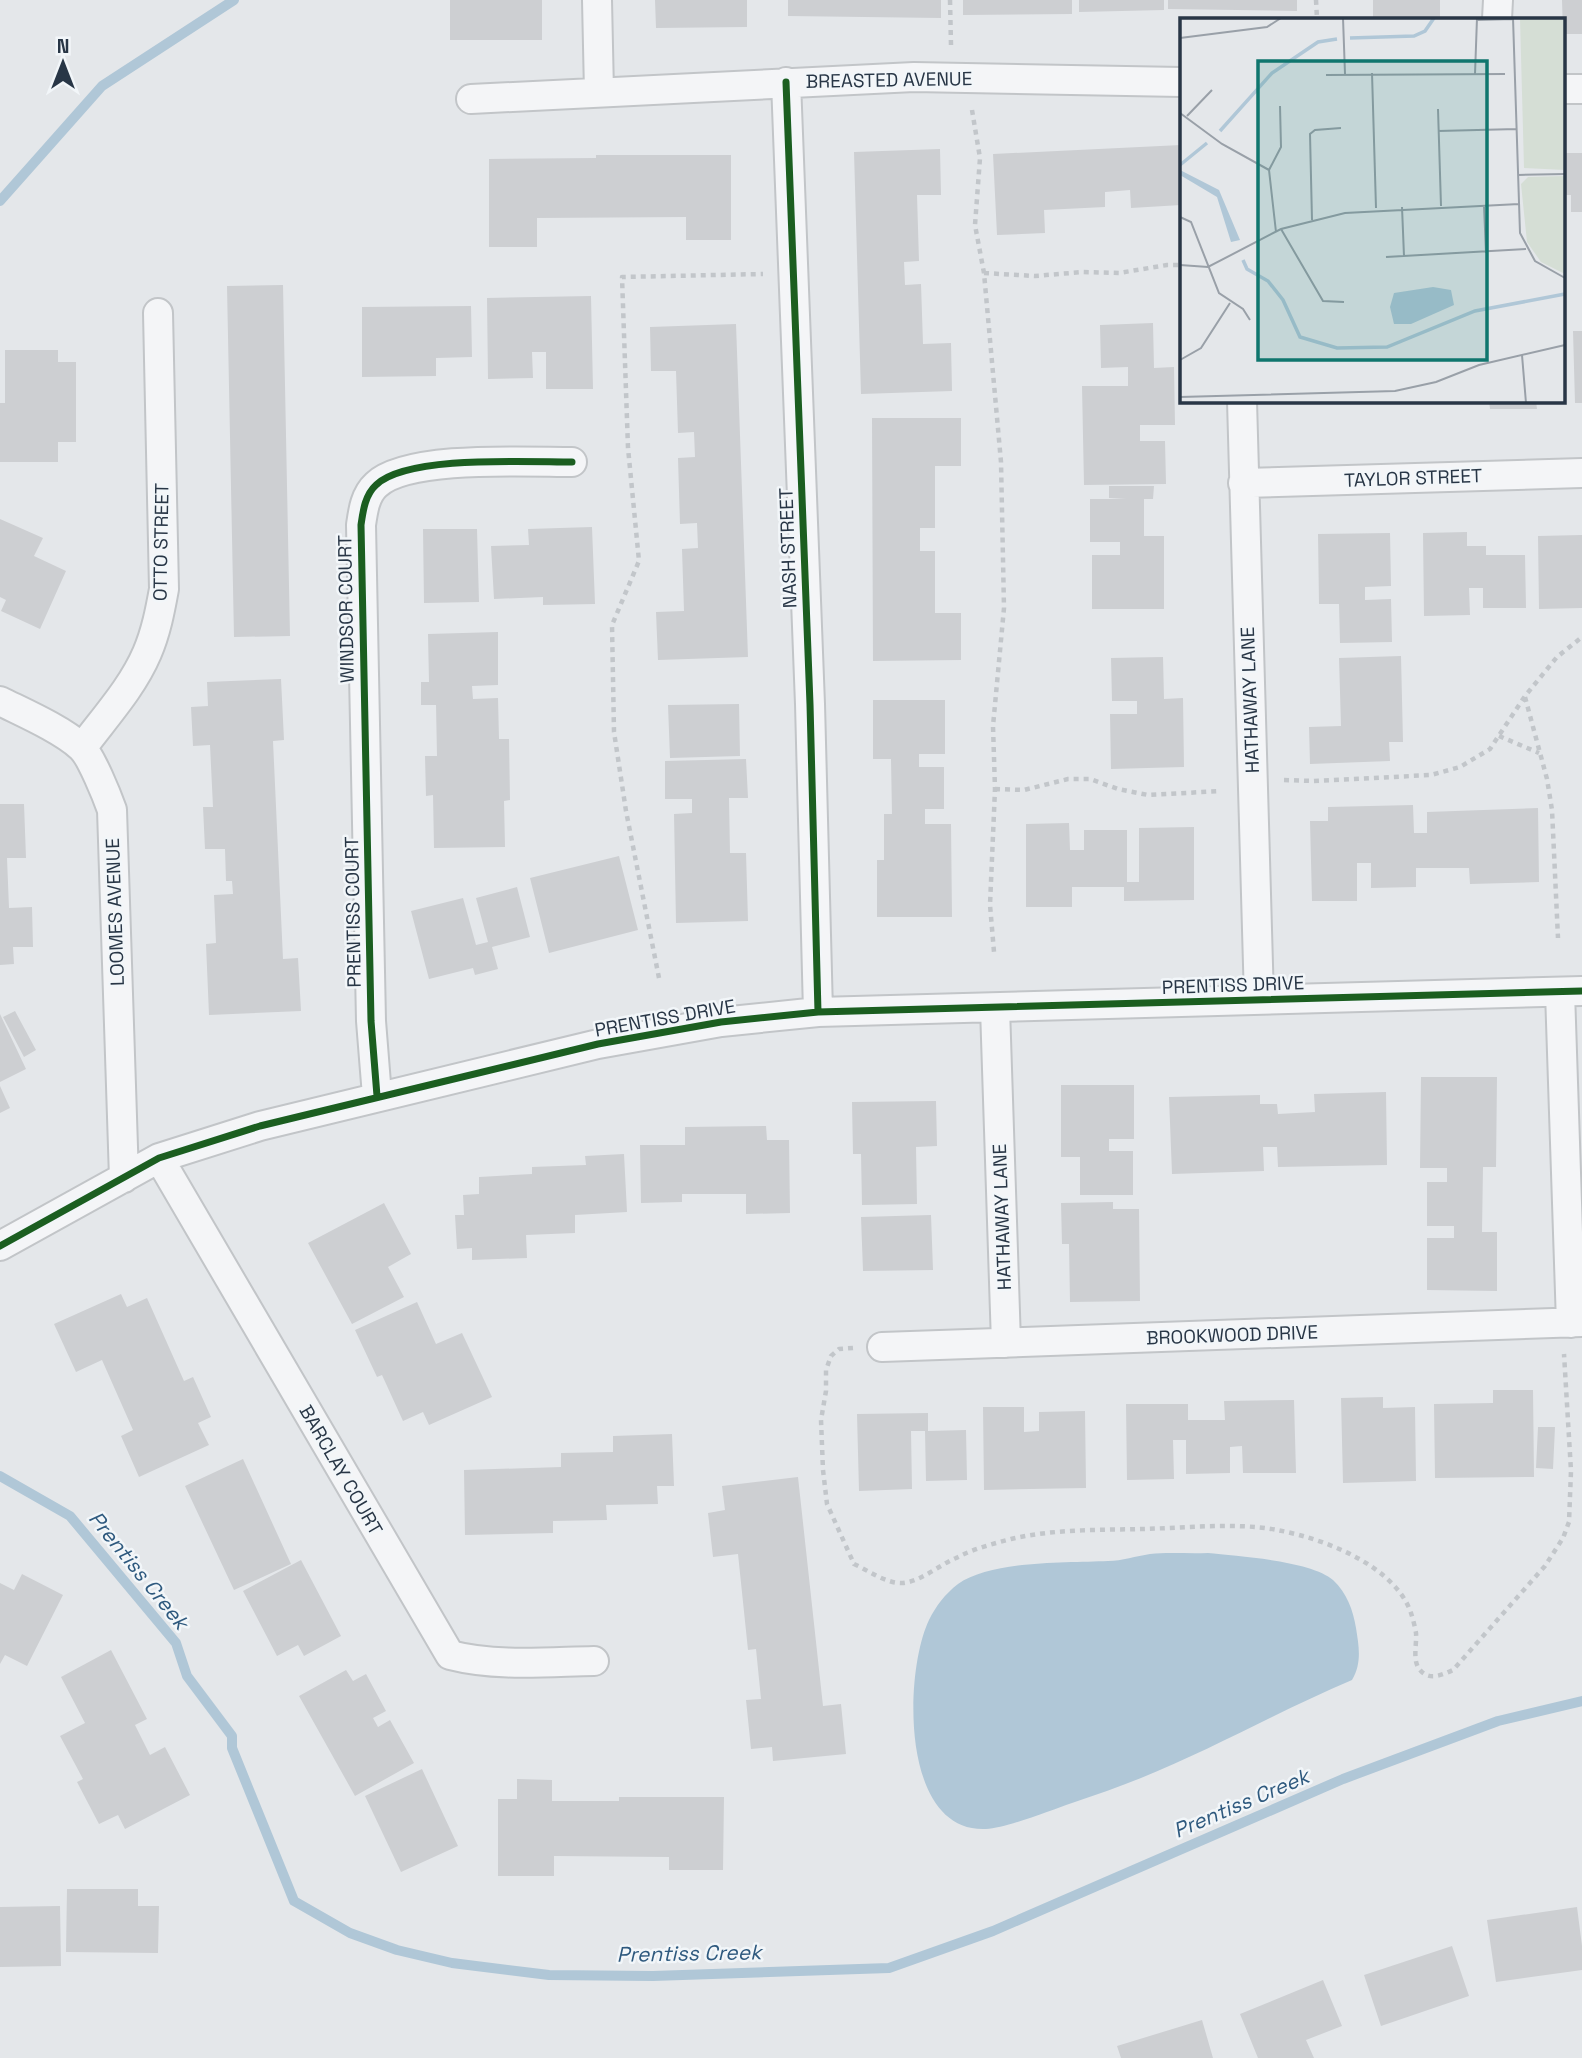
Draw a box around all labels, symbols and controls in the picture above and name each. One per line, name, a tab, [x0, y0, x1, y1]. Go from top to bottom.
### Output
inset map	[1180, 18, 1564, 402]
north arrow	[28, 28, 98, 98]
text: N	[57, 34, 69, 59]
street label: BREASTED AVENUE	[805, 66, 973, 94]
street label: TAYLOR STREET	[1343, 463, 1483, 493]
street label: OTTO STREET	[147, 483, 175, 601]
street label: NASH STREET	[773, 487, 803, 609]
street label: WINDSOR COURT	[332, 535, 360, 683]
street label: HATHAWAY LANE	[1235, 626, 1265, 774]
street label: PRENTISS COURT	[339, 836, 367, 988]
street label: LOOMES AVENUE	[100, 837, 130, 987]
street label: PRENTISS DRIVE	[1161, 970, 1305, 1000]
street label: PRENTISS DRIVE	[593, 993, 737, 1043]
street label: HATHAWAY LANE	[987, 1143, 1017, 1291]
street label: BROOKWOOD DRIVE	[1146, 1320, 1318, 1350]
street label: BARCLAY COURT	[294, 1400, 388, 1540]
water label: Prentiss Creek	[83, 1505, 197, 1637]
water label: Prentiss Creek	[1169, 1761, 1315, 1844]
water label: Prentiss Creek	[616, 1938, 764, 1968]

